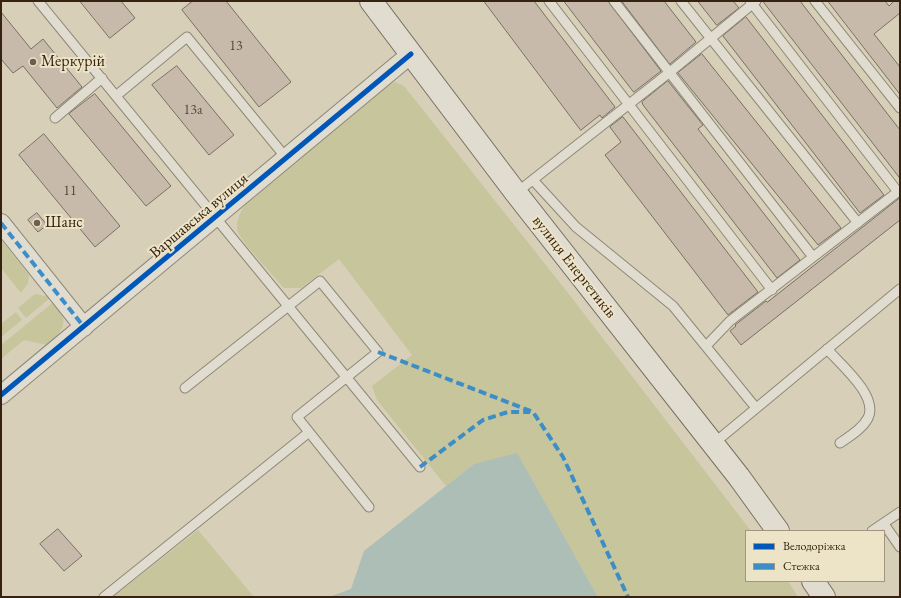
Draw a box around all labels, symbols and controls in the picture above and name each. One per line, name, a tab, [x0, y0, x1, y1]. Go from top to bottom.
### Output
house number: 13	[229, 38, 243, 54]
place label: Меркурій	[41, 52, 105, 72]
marker: Меркурій	[28, 57, 38, 67]
house number: 13а	[183, 102, 203, 118]
street label: Варшавська вулиця	[146, 169, 252, 263]
house number: 11	[63, 183, 77, 199]
street label: вулиця Енергетиків	[528, 212, 620, 322]
place label: Шанс	[45, 213, 83, 233]
marker: Шанс	[32, 218, 42, 228]
legend	[745, 530, 885, 582]
text: Велодоріжка	[783, 538, 845, 554]
text: Стежка	[783, 558, 820, 574]

